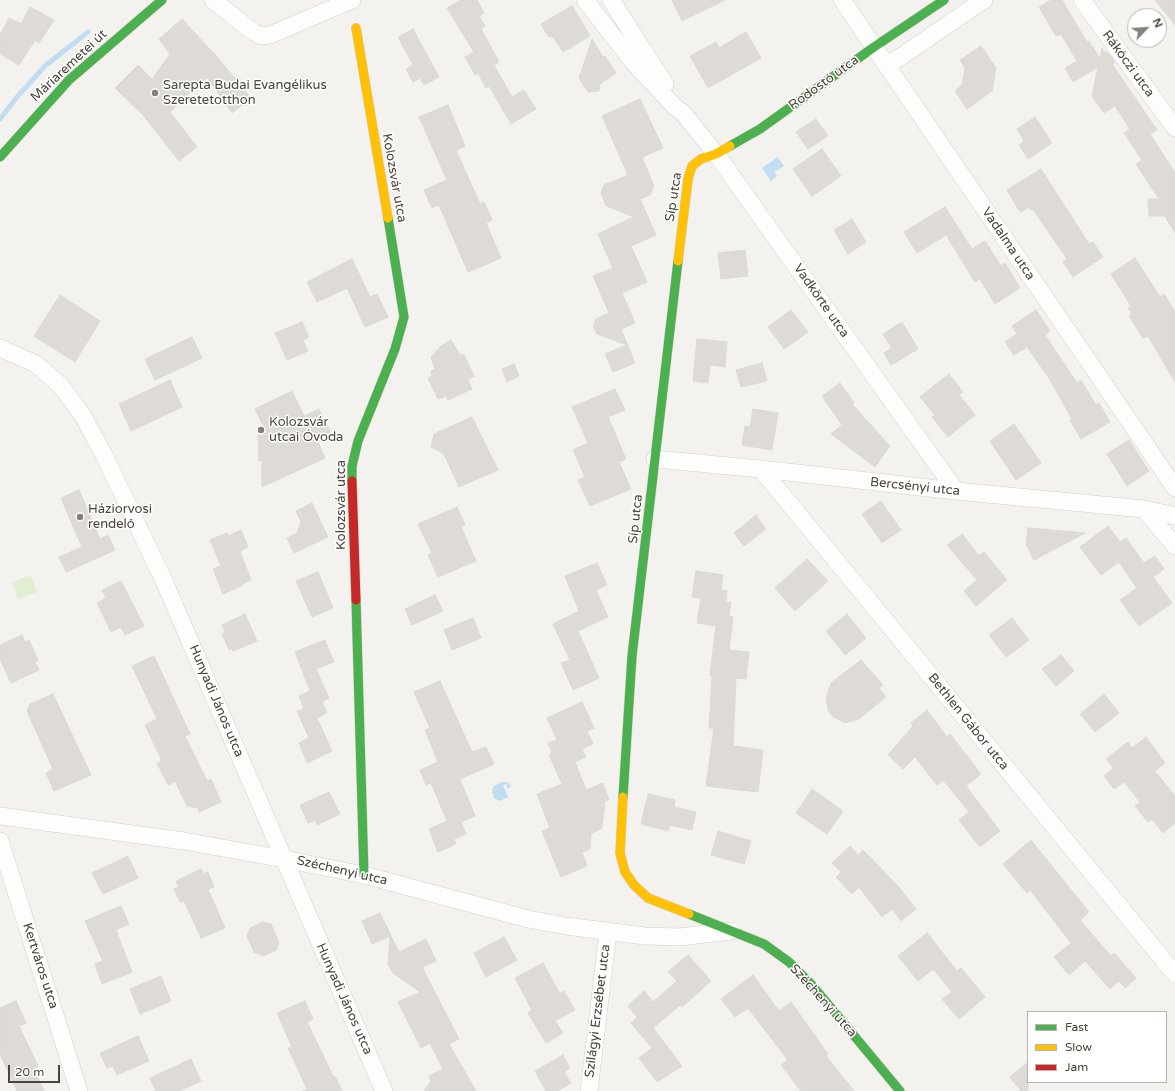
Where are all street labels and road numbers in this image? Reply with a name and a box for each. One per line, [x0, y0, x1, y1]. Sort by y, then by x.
street label: Máriaremetei út [28, 27, 110, 105]
street label: Rákóczi utca [1099, 28, 1157, 100]
street label: Rodostó utca [786, 52, 862, 114]
street label: Kolozsvár utca [379, 132, 409, 224]
street label: Síp utca [662, 171, 686, 223]
street label: Vadalma utca [978, 205, 1038, 283]
street label: Vadkörte utca [790, 261, 852, 341]
street label: Kolozsvár utca [334, 460, 350, 550]
street label: Bercsényi utca [869, 475, 961, 499]
street label: Síp utca [626, 493, 646, 545]
street label: Hunyadi János utca [185, 643, 247, 759]
street label: Bethlen Gábor utca [924, 671, 1012, 773]
street label: Széchenyi utca [295, 853, 389, 889]
street label: Kertváros utca [19, 921, 61, 1011]
street label: Hunyadi János utca [312, 941, 376, 1057]
street label: Szilágyi Erzsébet utca [582, 943, 614, 1079]
street label: Széchenyi utca [786, 961, 860, 1041]

